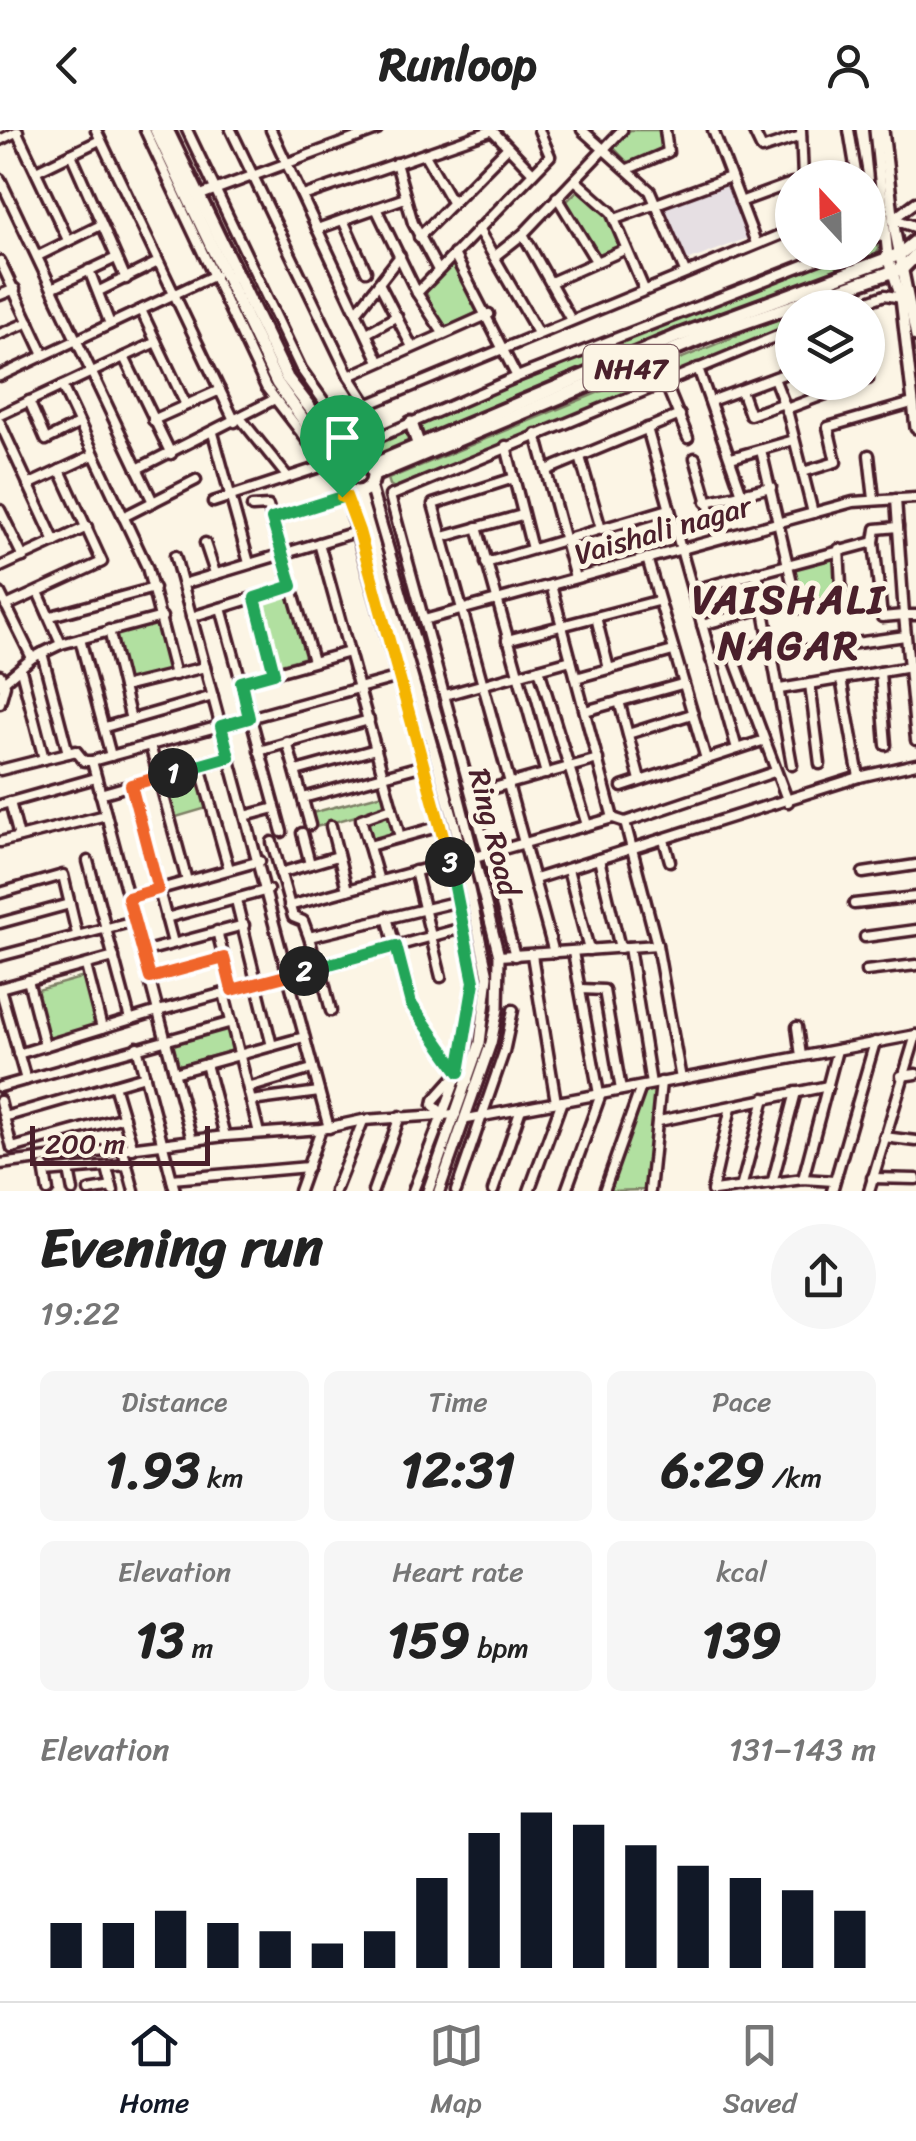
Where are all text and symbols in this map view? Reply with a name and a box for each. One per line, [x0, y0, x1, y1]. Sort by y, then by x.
text: Runloop [379, 25, 537, 105]
icon: back [40, 38, 95, 93]
icon: person [821, 38, 876, 93]
north arrow [775, 160, 885, 270]
map controls [775, 160, 885, 400]
button: layers [775, 290, 885, 400]
road number: NH47 [584, 345, 678, 391]
pin [300, 395, 385, 498]
icon: arrive [315, 410, 370, 465]
street label: Vaishali nagar [568, 478, 760, 581]
district label: VAISHALI NAGAR [692, 564, 887, 681]
pin: 1 [148, 748, 198, 798]
text: 1 [167, 748, 179, 797]
street label: Ring Road [452, 762, 536, 904]
pin: 3 [425, 837, 475, 887]
text: 3 [442, 837, 458, 886]
pin: 2 [279, 946, 329, 996]
text: 2 [296, 946, 312, 995]
text: 200 m [45, 1119, 125, 1168]
scale bar [30, 1121, 210, 1166]
text: Evening run [40, 1199, 323, 1296]
button: share [771, 1224, 876, 1329]
text: 19:22 [40, 1285, 120, 1342]
text: Distance [121, 1377, 227, 1426]
text: Time [428, 1377, 488, 1426]
text: Pace [712, 1377, 771, 1426]
text: 1.93 [105, 1426, 200, 1515]
text: 12:31 [401, 1426, 515, 1515]
text: 6:29 [661, 1426, 764, 1515]
text: km [200, 1453, 244, 1502]
text: /km [764, 1453, 822, 1502]
text: Elevation [118, 1547, 231, 1596]
text: Heart rate [392, 1547, 524, 1596]
text: kcal [716, 1547, 767, 1596]
text: 13 [135, 1596, 184, 1685]
text: 159 [387, 1596, 470, 1685]
text: 139 [702, 1596, 781, 1685]
text: m [184, 1623, 213, 1672]
text: bpm [470, 1623, 529, 1672]
text: Elevation [40, 1721, 170, 1778]
text: 131–143 m [729, 1721, 876, 1778]
tab: Home [120, 2018, 189, 2127]
tab: Map [429, 2018, 484, 2127]
tab: Saved [723, 2018, 796, 2127]

